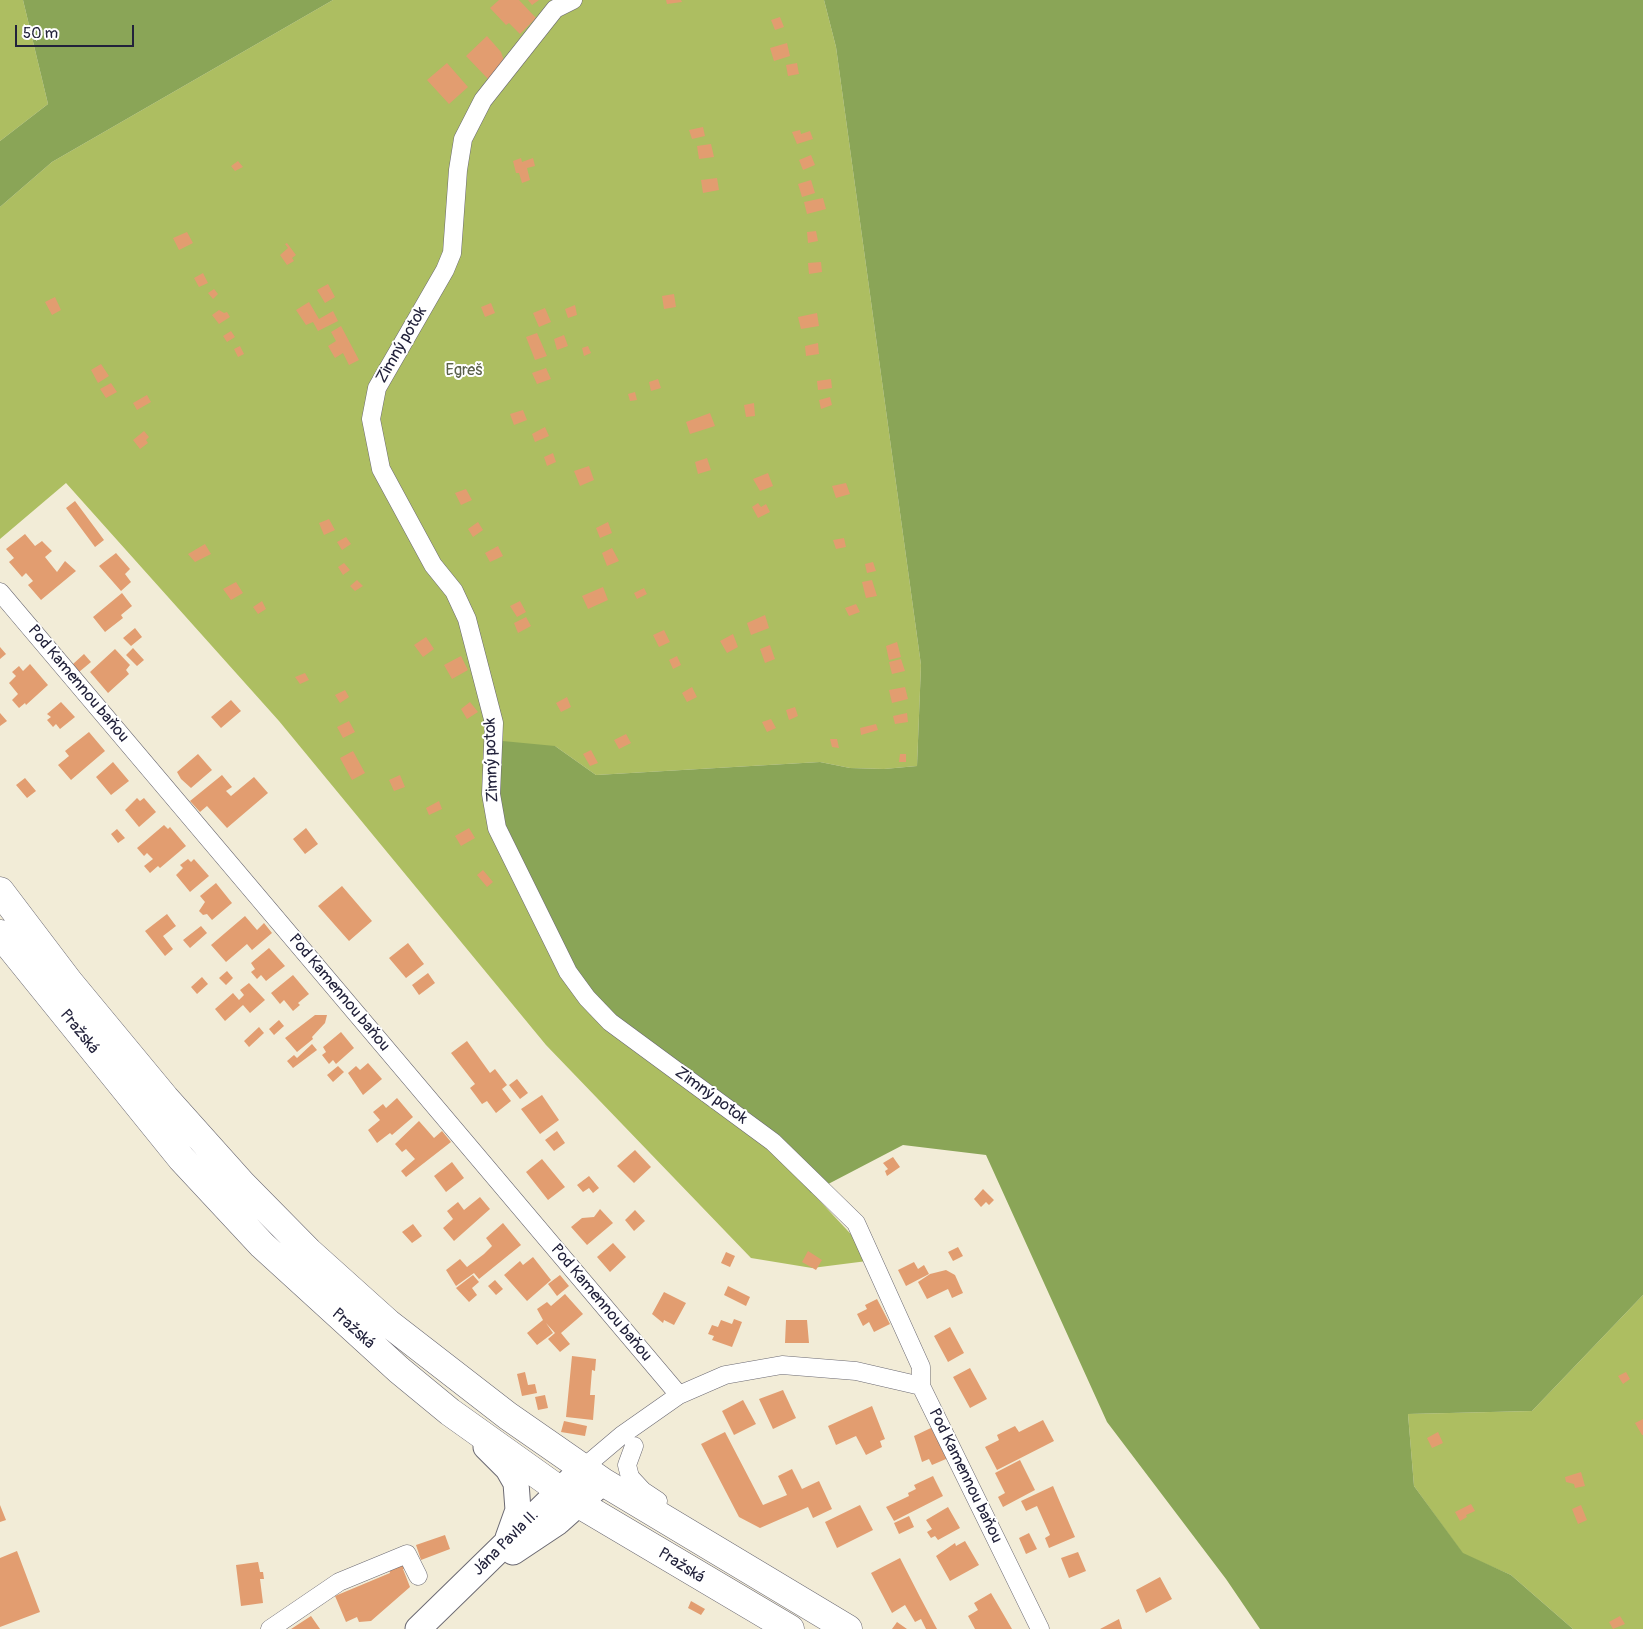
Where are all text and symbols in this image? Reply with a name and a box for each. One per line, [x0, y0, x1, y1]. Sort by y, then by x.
scale bar [18, 15, 136, 47]
text: 50 m [23, 24, 58, 43]
street label: Zimný potok [372, 303, 432, 387]
park label: Egreš [446, 361, 482, 381]
street label: Pod Kamennou baňou [23, 621, 133, 747]
street label: Zimný potok [481, 717, 503, 803]
street label: Pod Kamennou baňou [284, 930, 394, 1056]
street label: Pražská [55, 1006, 103, 1058]
street label: Zimný potok [671, 1063, 751, 1129]
street label: Pod Kamennou baňou [546, 1240, 656, 1366]
street label: Pražská [328, 1305, 378, 1353]
street label: Pod Kamennou baňou [924, 1406, 1006, 1546]
street label: Jána Pavla II. [469, 1506, 543, 1580]
street label: Pražská [654, 1544, 708, 1588]

